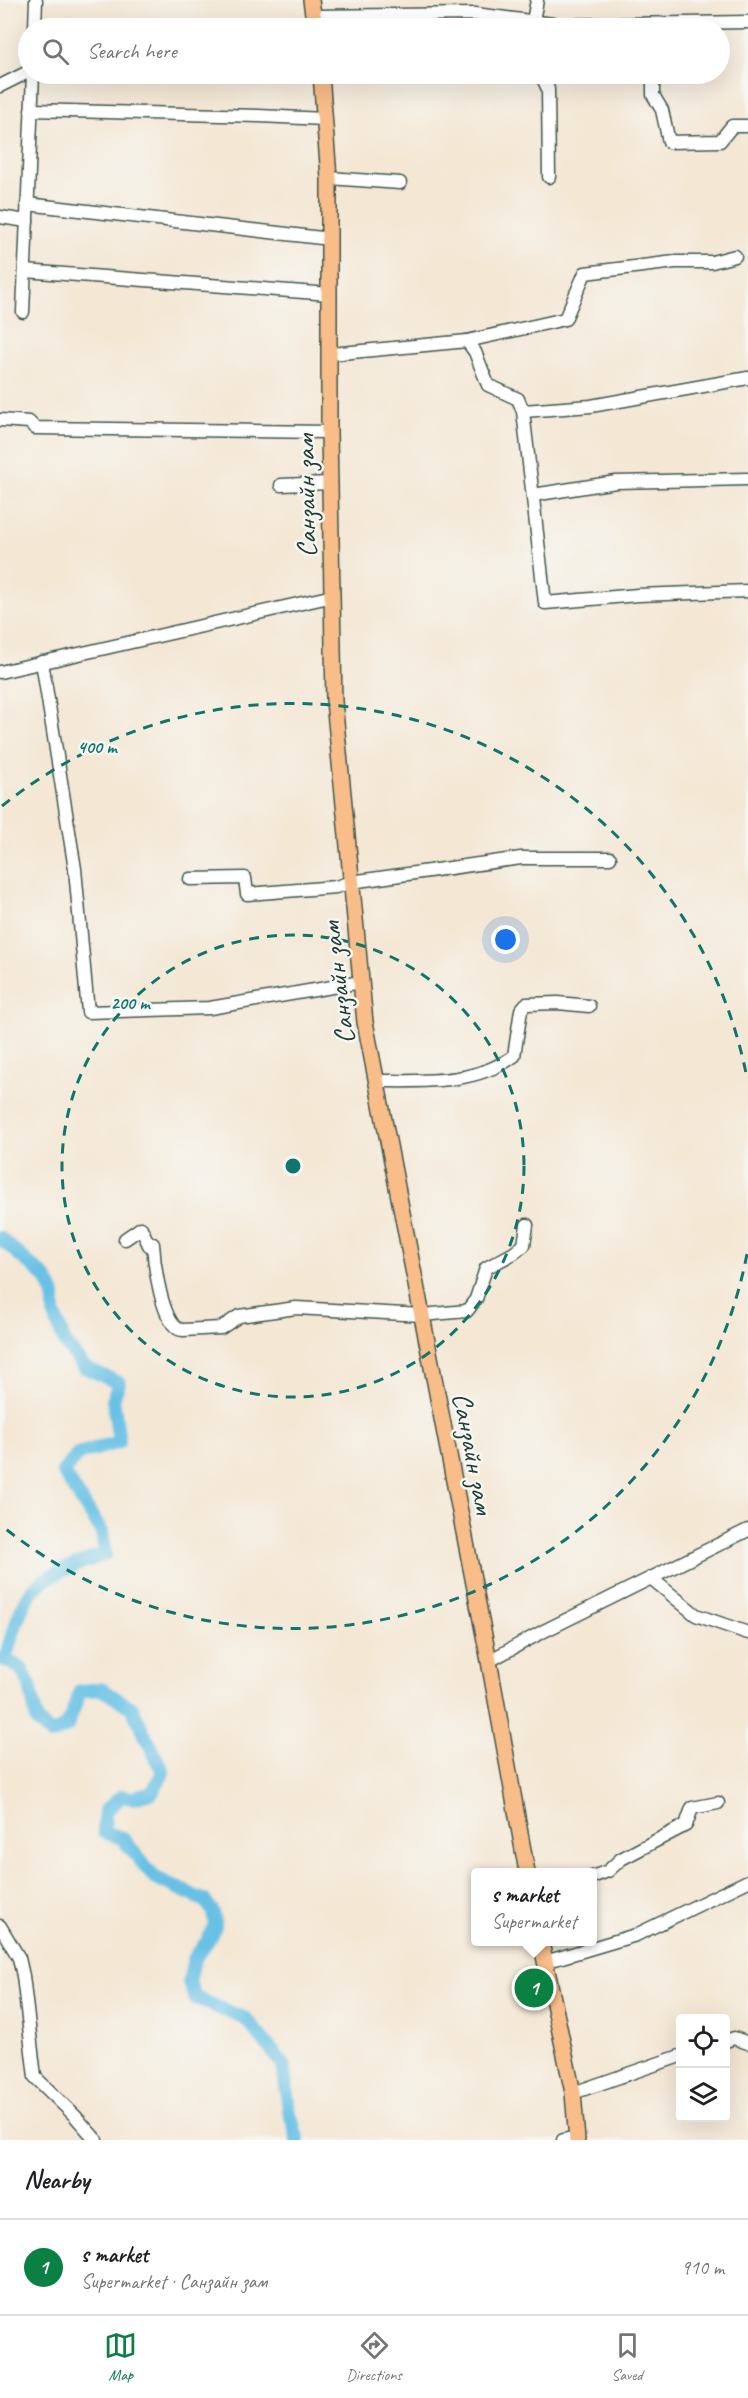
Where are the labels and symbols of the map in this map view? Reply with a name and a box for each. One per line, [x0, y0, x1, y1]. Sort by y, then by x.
street label: Санзайн зам [287, 432, 324, 558]
text: 400 m [78, 736, 118, 758]
street label: Санзайн зам [312, 918, 362, 1046]
your location [491, 925, 520, 954]
text: 200 m [111, 992, 151, 1014]
centre of rings [283, 1156, 303, 1176]
street label: Санзайн зам [445, 1390, 503, 1519]
pin: 1 [514, 1966, 554, 2010]

